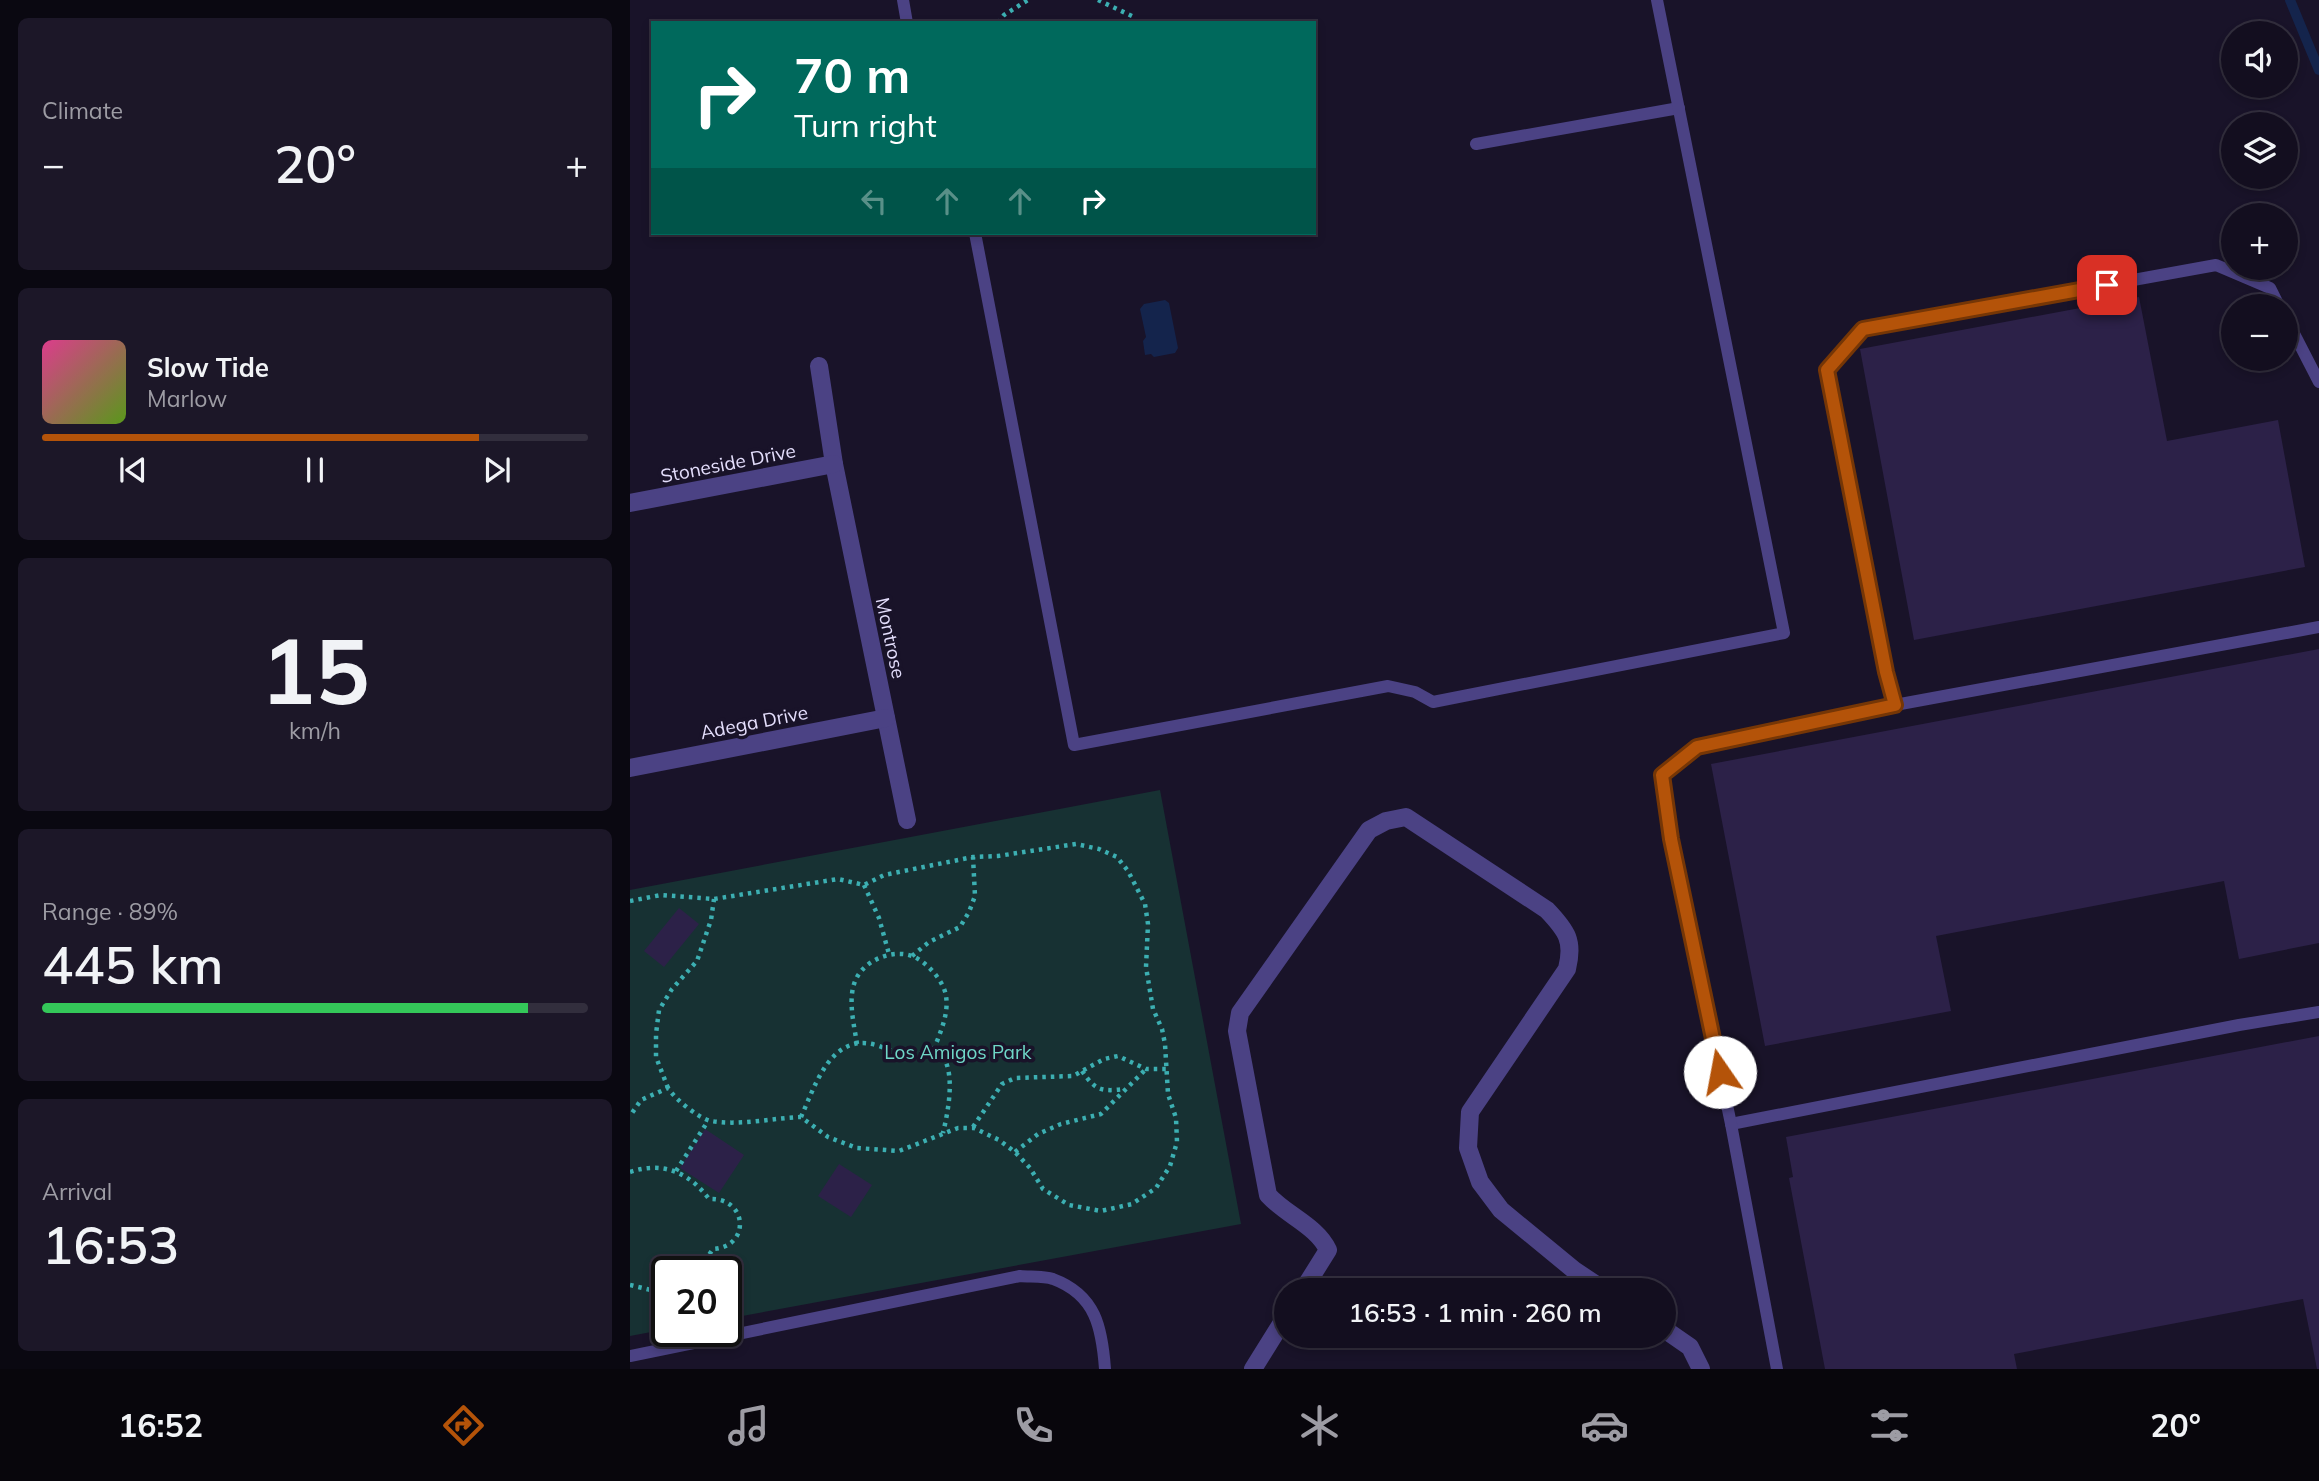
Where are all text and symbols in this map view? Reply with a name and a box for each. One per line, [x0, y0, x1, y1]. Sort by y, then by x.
map controls [2221, 21, 2298, 371]
button: sound [2221, 21, 2298, 98]
text: 70 m [794, 44, 910, 105]
icon: right [679, 49, 770, 140]
text: Climate [42, 96, 123, 125]
text: Turn right [794, 105, 937, 145]
button: layers [2221, 112, 2298, 189]
text: 20° [274, 131, 356, 196]
text: − [42, 140, 65, 188]
text: + [565, 140, 588, 188]
icon: left [855, 182, 893, 220]
icon: ahead [928, 182, 966, 220]
icon: ahead [1001, 182, 1039, 220]
icon: right [1074, 182, 1112, 220]
button: + [2221, 203, 2298, 280]
pin [2077, 255, 2137, 315]
icon: arrive [2088, 266, 2126, 304]
button: − [2221, 294, 2298, 371]
text: Slow Tide [147, 351, 269, 384]
text: Marlow [147, 384, 227, 413]
street label: Stoneside Drive [658, 438, 798, 488]
icon: previous [114, 451, 152, 489]
icon: pause [296, 451, 334, 489]
icon: next [478, 451, 516, 489]
street label: Montrose [871, 595, 911, 681]
text: 15 [260, 613, 370, 727]
street label: Adega Drive [698, 700, 810, 744]
text: km/h [289, 716, 341, 745]
text: Range · 89% [42, 897, 178, 926]
text: 445 km [42, 932, 223, 997]
position arrow [1683, 1035, 1757, 1109]
park label: Los Amigos Park [884, 1040, 1032, 1064]
text: Arrival [42, 1177, 112, 1206]
text: 16:53 [42, 1212, 179, 1277]
speed limit sign: 20 [651, 1256, 742, 1347]
text: 16:53 · 1 min · 260 m [1348, 1296, 1602, 1329]
icon: directions [439, 1401, 488, 1450]
icon: music [724, 1401, 773, 1450]
icon: phone [1009, 1401, 1058, 1450]
icon: climate [1295, 1401, 1344, 1450]
icon: car [1580, 1401, 1629, 1450]
icon: filters [1865, 1401, 1914, 1450]
text: 16:52 [118, 1405, 203, 1445]
text: 20° [2150, 1405, 2201, 1445]

